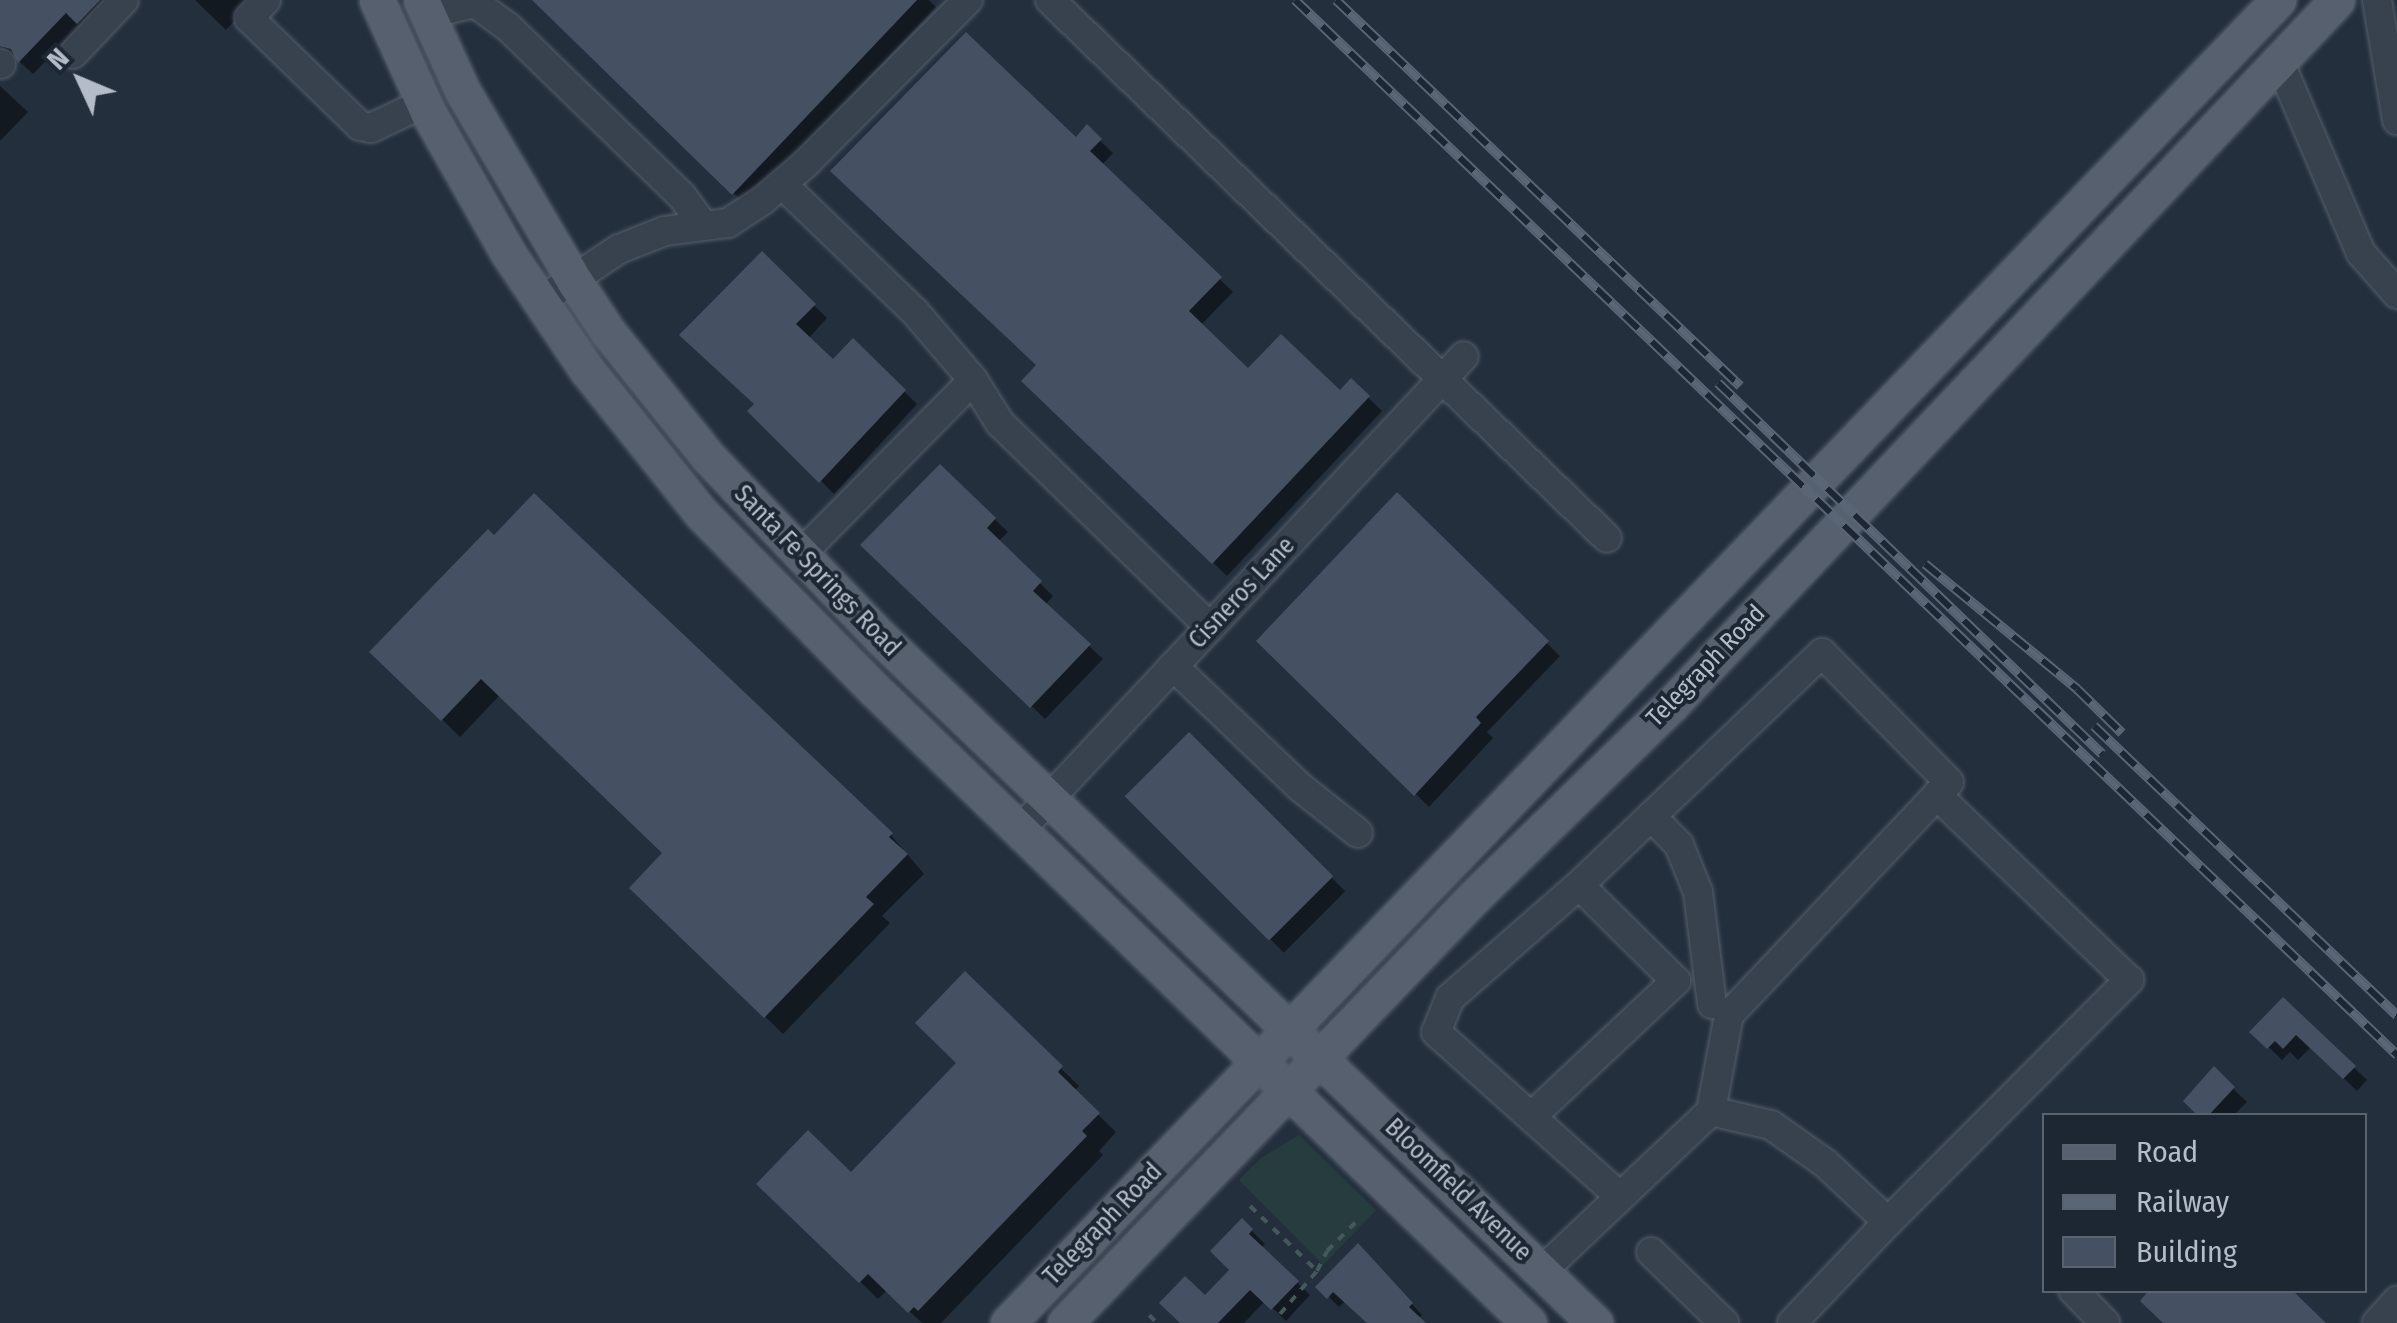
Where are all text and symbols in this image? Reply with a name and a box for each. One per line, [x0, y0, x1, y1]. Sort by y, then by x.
north arrow [30, 30, 130, 130]
text: N [40, 41, 76, 76]
street label: Santa Fe Springs Road [728, 479, 906, 663]
street label: Cisneros Lane [1183, 531, 1301, 655]
street label: Telegraph Road [1641, 599, 1771, 733]
street label: Bloomfield Avenue [1379, 1113, 1537, 1267]
legend [2042, 1113, 2367, 1293]
text: Road [2136, 1134, 2198, 1170]
street label: Telegraph Road [1038, 1157, 1168, 1291]
text: Railway [2136, 1184, 2229, 1220]
text: Building [2136, 1234, 2237, 1270]

